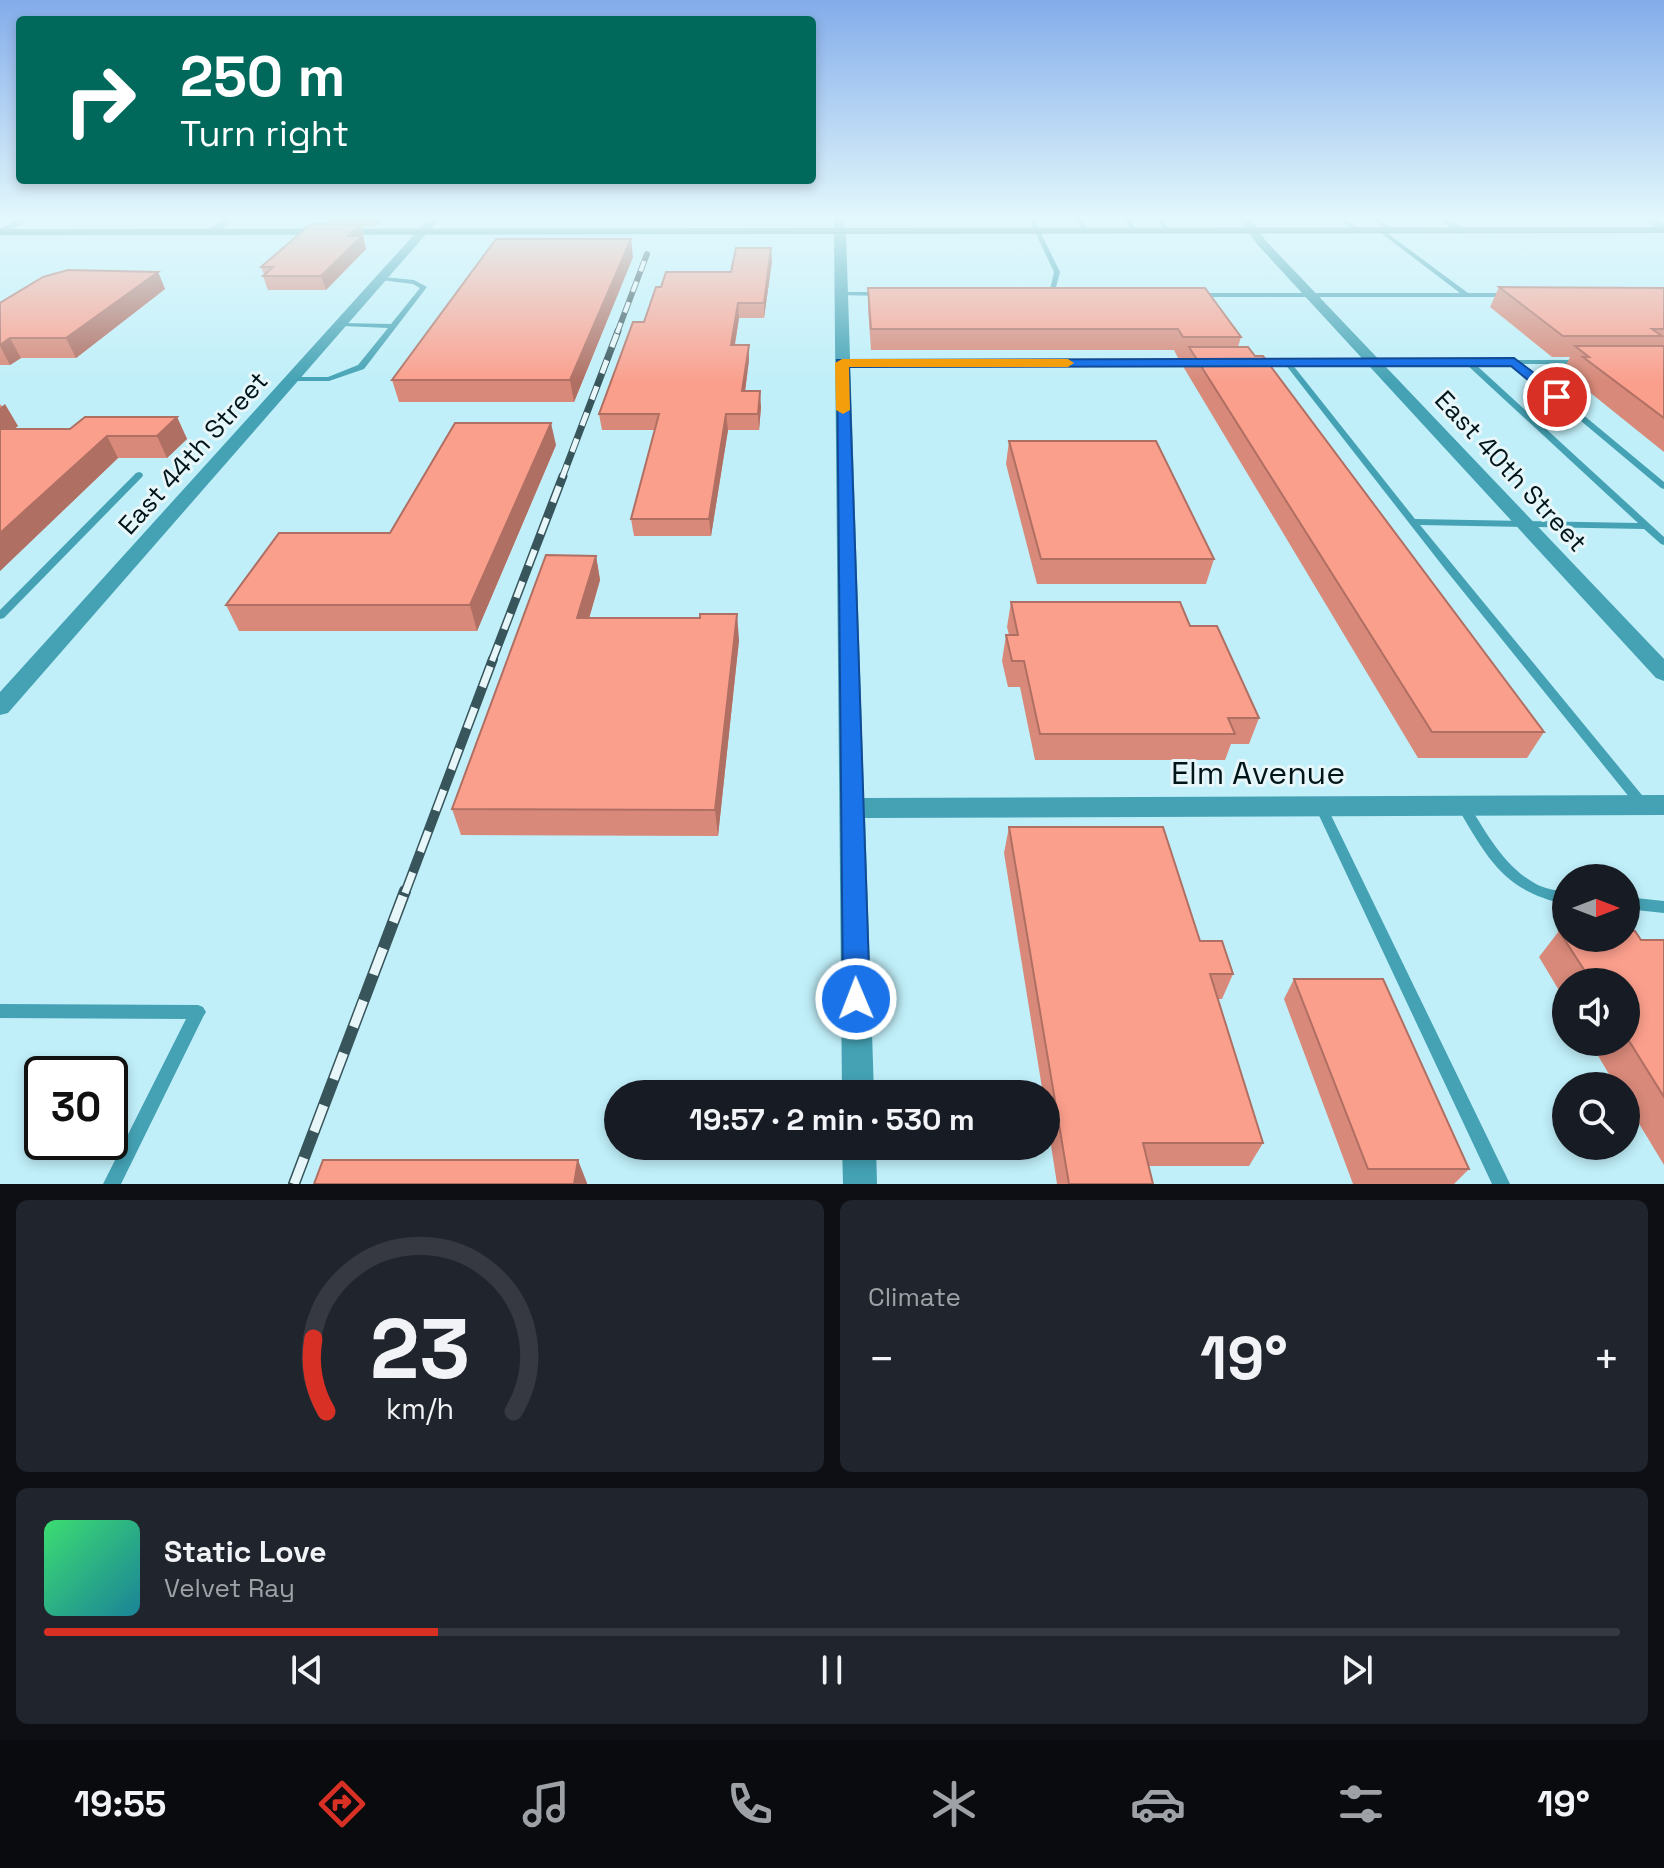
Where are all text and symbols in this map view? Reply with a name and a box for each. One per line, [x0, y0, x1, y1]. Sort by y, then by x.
text: 250 m [180, 41, 345, 112]
icon: right [48, 48, 152, 152]
text: Turn right [180, 111, 349, 157]
pin [1523, 363, 1591, 431]
street label: East 44th Street [111, 364, 275, 542]
icon: arrive [1535, 375, 1579, 419]
street label: East 40th Street [1427, 383, 1595, 559]
street label: Elm Avenue [1171, 753, 1345, 793]
north arrow [1552, 864, 1640, 952]
map controls [1552, 864, 1640, 1160]
position arrow [814, 957, 898, 1041]
button: sound [1552, 968, 1640, 1056]
speed limit sign: 30 [24, 1056, 128, 1160]
button: search [1552, 1072, 1640, 1160]
text: 19:57 · 2 min · 530 m [689, 1100, 975, 1139]
text: Climate [868, 1280, 961, 1314]
text: 23 [370, 1296, 470, 1402]
text: 19° [1200, 1320, 1288, 1397]
text: − [868, 1331, 895, 1387]
text: + [1593, 1331, 1620, 1387]
text: km/h [386, 1391, 454, 1427]
text: Static Love [164, 1532, 327, 1571]
text: Velvet Ray [164, 1571, 295, 1605]
icon: previous [285, 1648, 329, 1692]
icon: pause [810, 1648, 854, 1692]
icon: next [1335, 1648, 1379, 1692]
icon: directions [314, 1776, 370, 1832]
icon: music [518, 1776, 574, 1832]
icon: phone [722, 1776, 778, 1832]
icon: climate [926, 1776, 982, 1832]
icon: car [1130, 1776, 1186, 1832]
icon: filters [1333, 1776, 1389, 1832]
text: 19:55 [74, 1781, 166, 1827]
text: 19° [1537, 1781, 1590, 1827]

